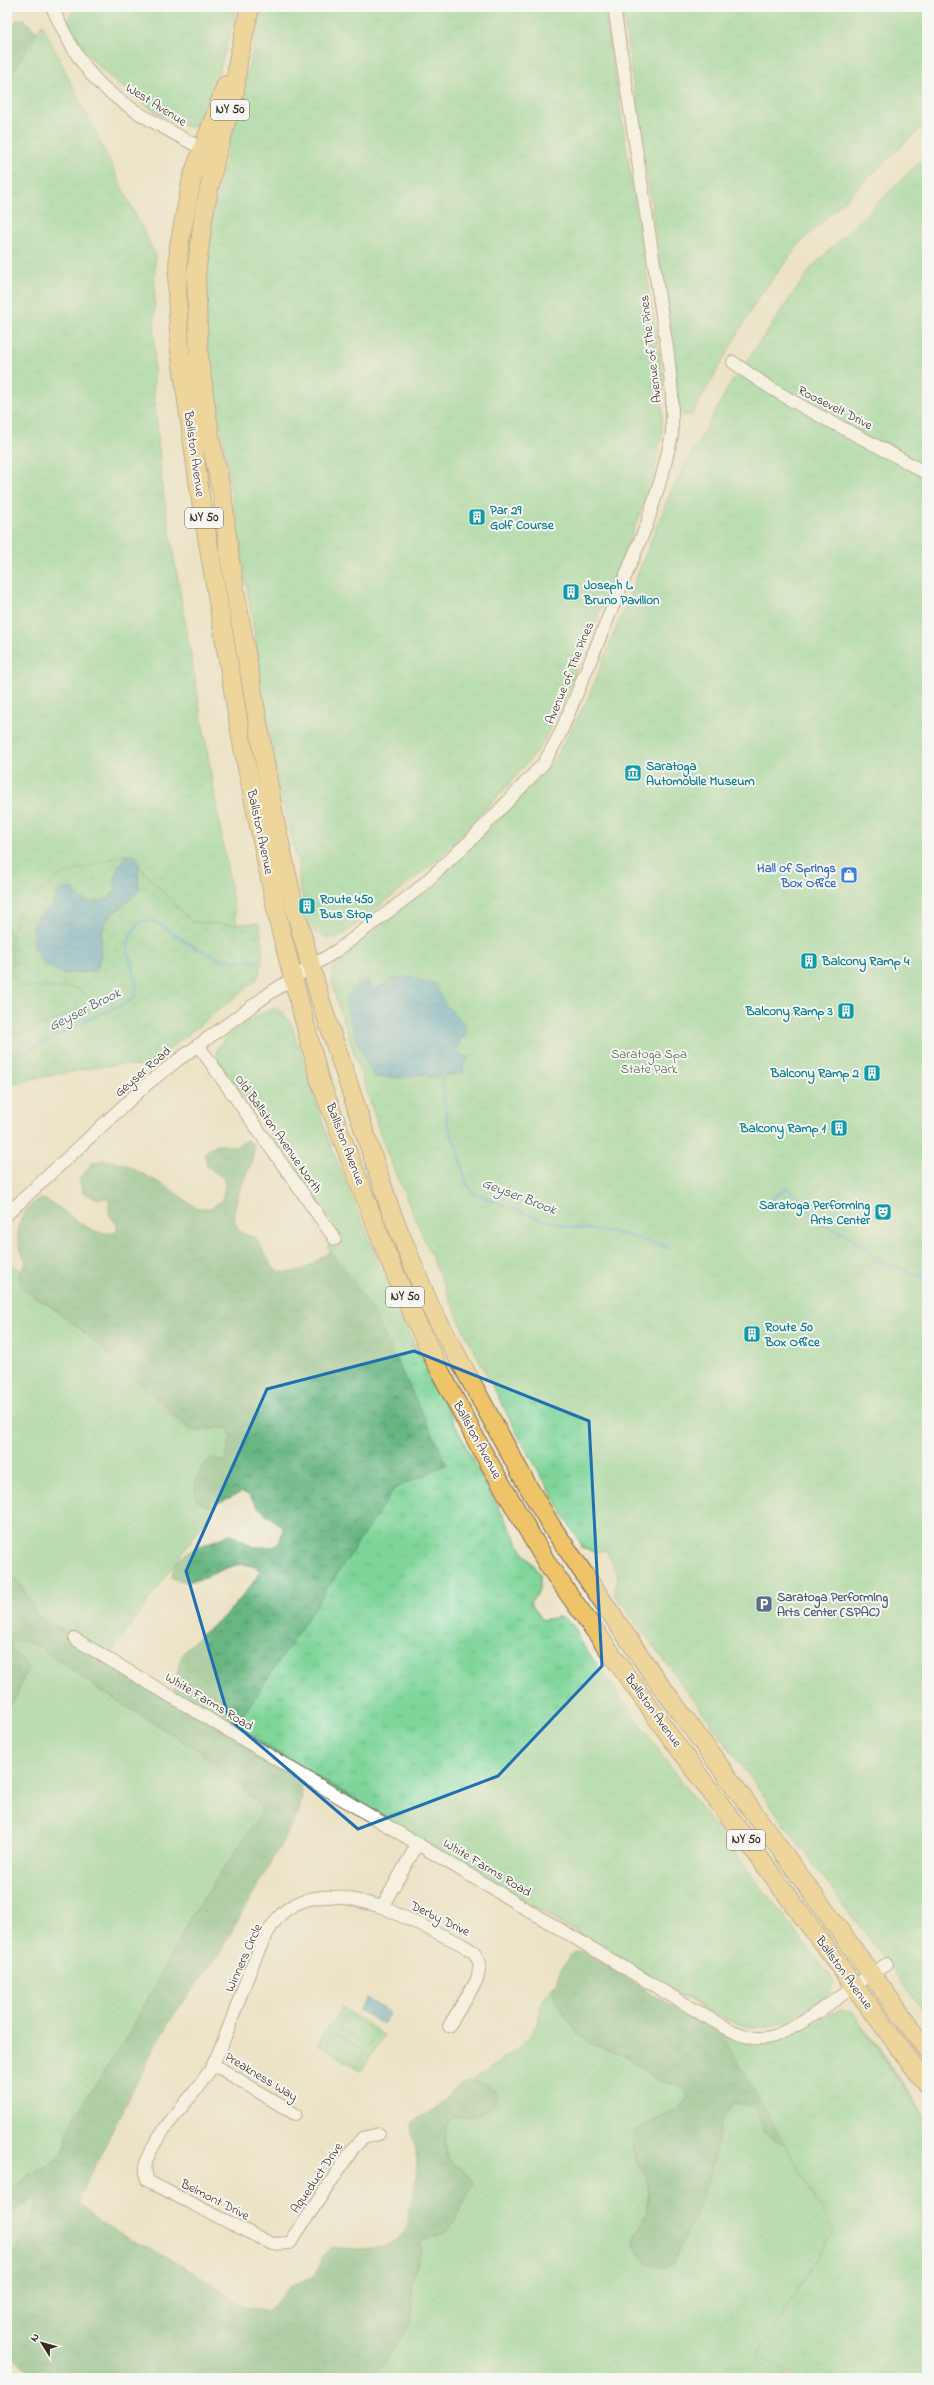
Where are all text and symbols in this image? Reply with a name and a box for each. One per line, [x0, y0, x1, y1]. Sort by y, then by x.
street label: West Avenue [122, 79, 190, 131]
road number: NY 50 [211, 100, 249, 120]
street label: Avenue of The Pines [635, 293, 667, 404]
street label: Roosevelt Drive [794, 381, 876, 435]
street label: Ballston Avenue [178, 409, 209, 498]
place label: Par 29 Golf Course [490, 501, 555, 535]
building icon: Par 29 Golf Course [467, 507, 487, 527]
road number: NY 50 [185, 508, 223, 528]
place label: Joseph L. Bruno Pavilion [583, 576, 660, 610]
building icon: Joseph L. Bruno Pavilion [561, 582, 581, 602]
street label: Avenue of The Pines [541, 619, 599, 727]
place label: Saratoga Automobile Museum [646, 757, 755, 791]
museum icon: Saratoga Automobile Museum [623, 763, 643, 783]
street label: Ballston Avenue [242, 787, 278, 876]
place label: Hall of Springs Box Office [757, 859, 837, 893]
shop icon: Hall of Springs Box Office [839, 865, 859, 885]
place label: Route 450 Bus Stop [319, 890, 374, 924]
building icon: Route 450 Bus Stop [297, 896, 317, 916]
building icon: Balcony Ramp 4 [799, 951, 819, 971]
place label: Balcony Ramp 4 [821, 952, 910, 973]
water label: Geyser Brook [45, 983, 125, 1037]
building icon: Balcony Ramp 3 [836, 1001, 856, 1021]
place label: Balcony Ramp 3 [745, 1002, 834, 1023]
street label: Geyser Road [111, 1042, 177, 1103]
park label: Saratoga Spa State Park [611, 1045, 687, 1079]
building icon: Balcony Ramp 2 [862, 1063, 882, 1083]
place label: Balcony Ramp 2 [770, 1064, 860, 1085]
street label: Old Ballston Avenue North [230, 1071, 326, 1197]
street label: Ballston Avenue [320, 1099, 369, 1188]
building icon: Balcony Ramp 1 [829, 1118, 849, 1138]
place label: Balcony Ramp 1 [739, 1119, 827, 1140]
water label: Geyser Brook [479, 1173, 560, 1221]
place label: Saratoga Performing Arts Center [759, 1196, 871, 1230]
theatre icon: Saratoga Performing Arts Center [873, 1202, 893, 1222]
road number: NY 50 [386, 1287, 424, 1307]
place label: Route 50 Box Office [764, 1318, 821, 1352]
building icon: Route 50 Box Office [742, 1324, 762, 1344]
street label: Ballston Avenue [447, 1397, 506, 1483]
place label: Saratoga Performing Arts Center (SPAC) [777, 1588, 888, 1622]
parking icon: Saratoga Performing Arts Center (SPAC) [754, 1594, 774, 1614]
street label: White Farms Road [161, 1668, 257, 1736]
street label: Ballston Avenue [619, 1670, 686, 1752]
road number: NY 50 [727, 1830, 765, 1850]
street label: White Farms Road [439, 1834, 535, 1902]
street label: Derby Drive [406, 1896, 473, 1943]
street label: Winners Circle [220, 1921, 268, 1995]
street label: Ballston Avenue [810, 1932, 877, 2014]
street label: Preakness Way [220, 2048, 301, 2107]
street label: Aqueduct Drive [286, 2139, 348, 2217]
street label: Belmont Drive [176, 2174, 253, 2226]
north arrow [22, 2323, 62, 2363]
text: N [26, 2330, 43, 2345]

